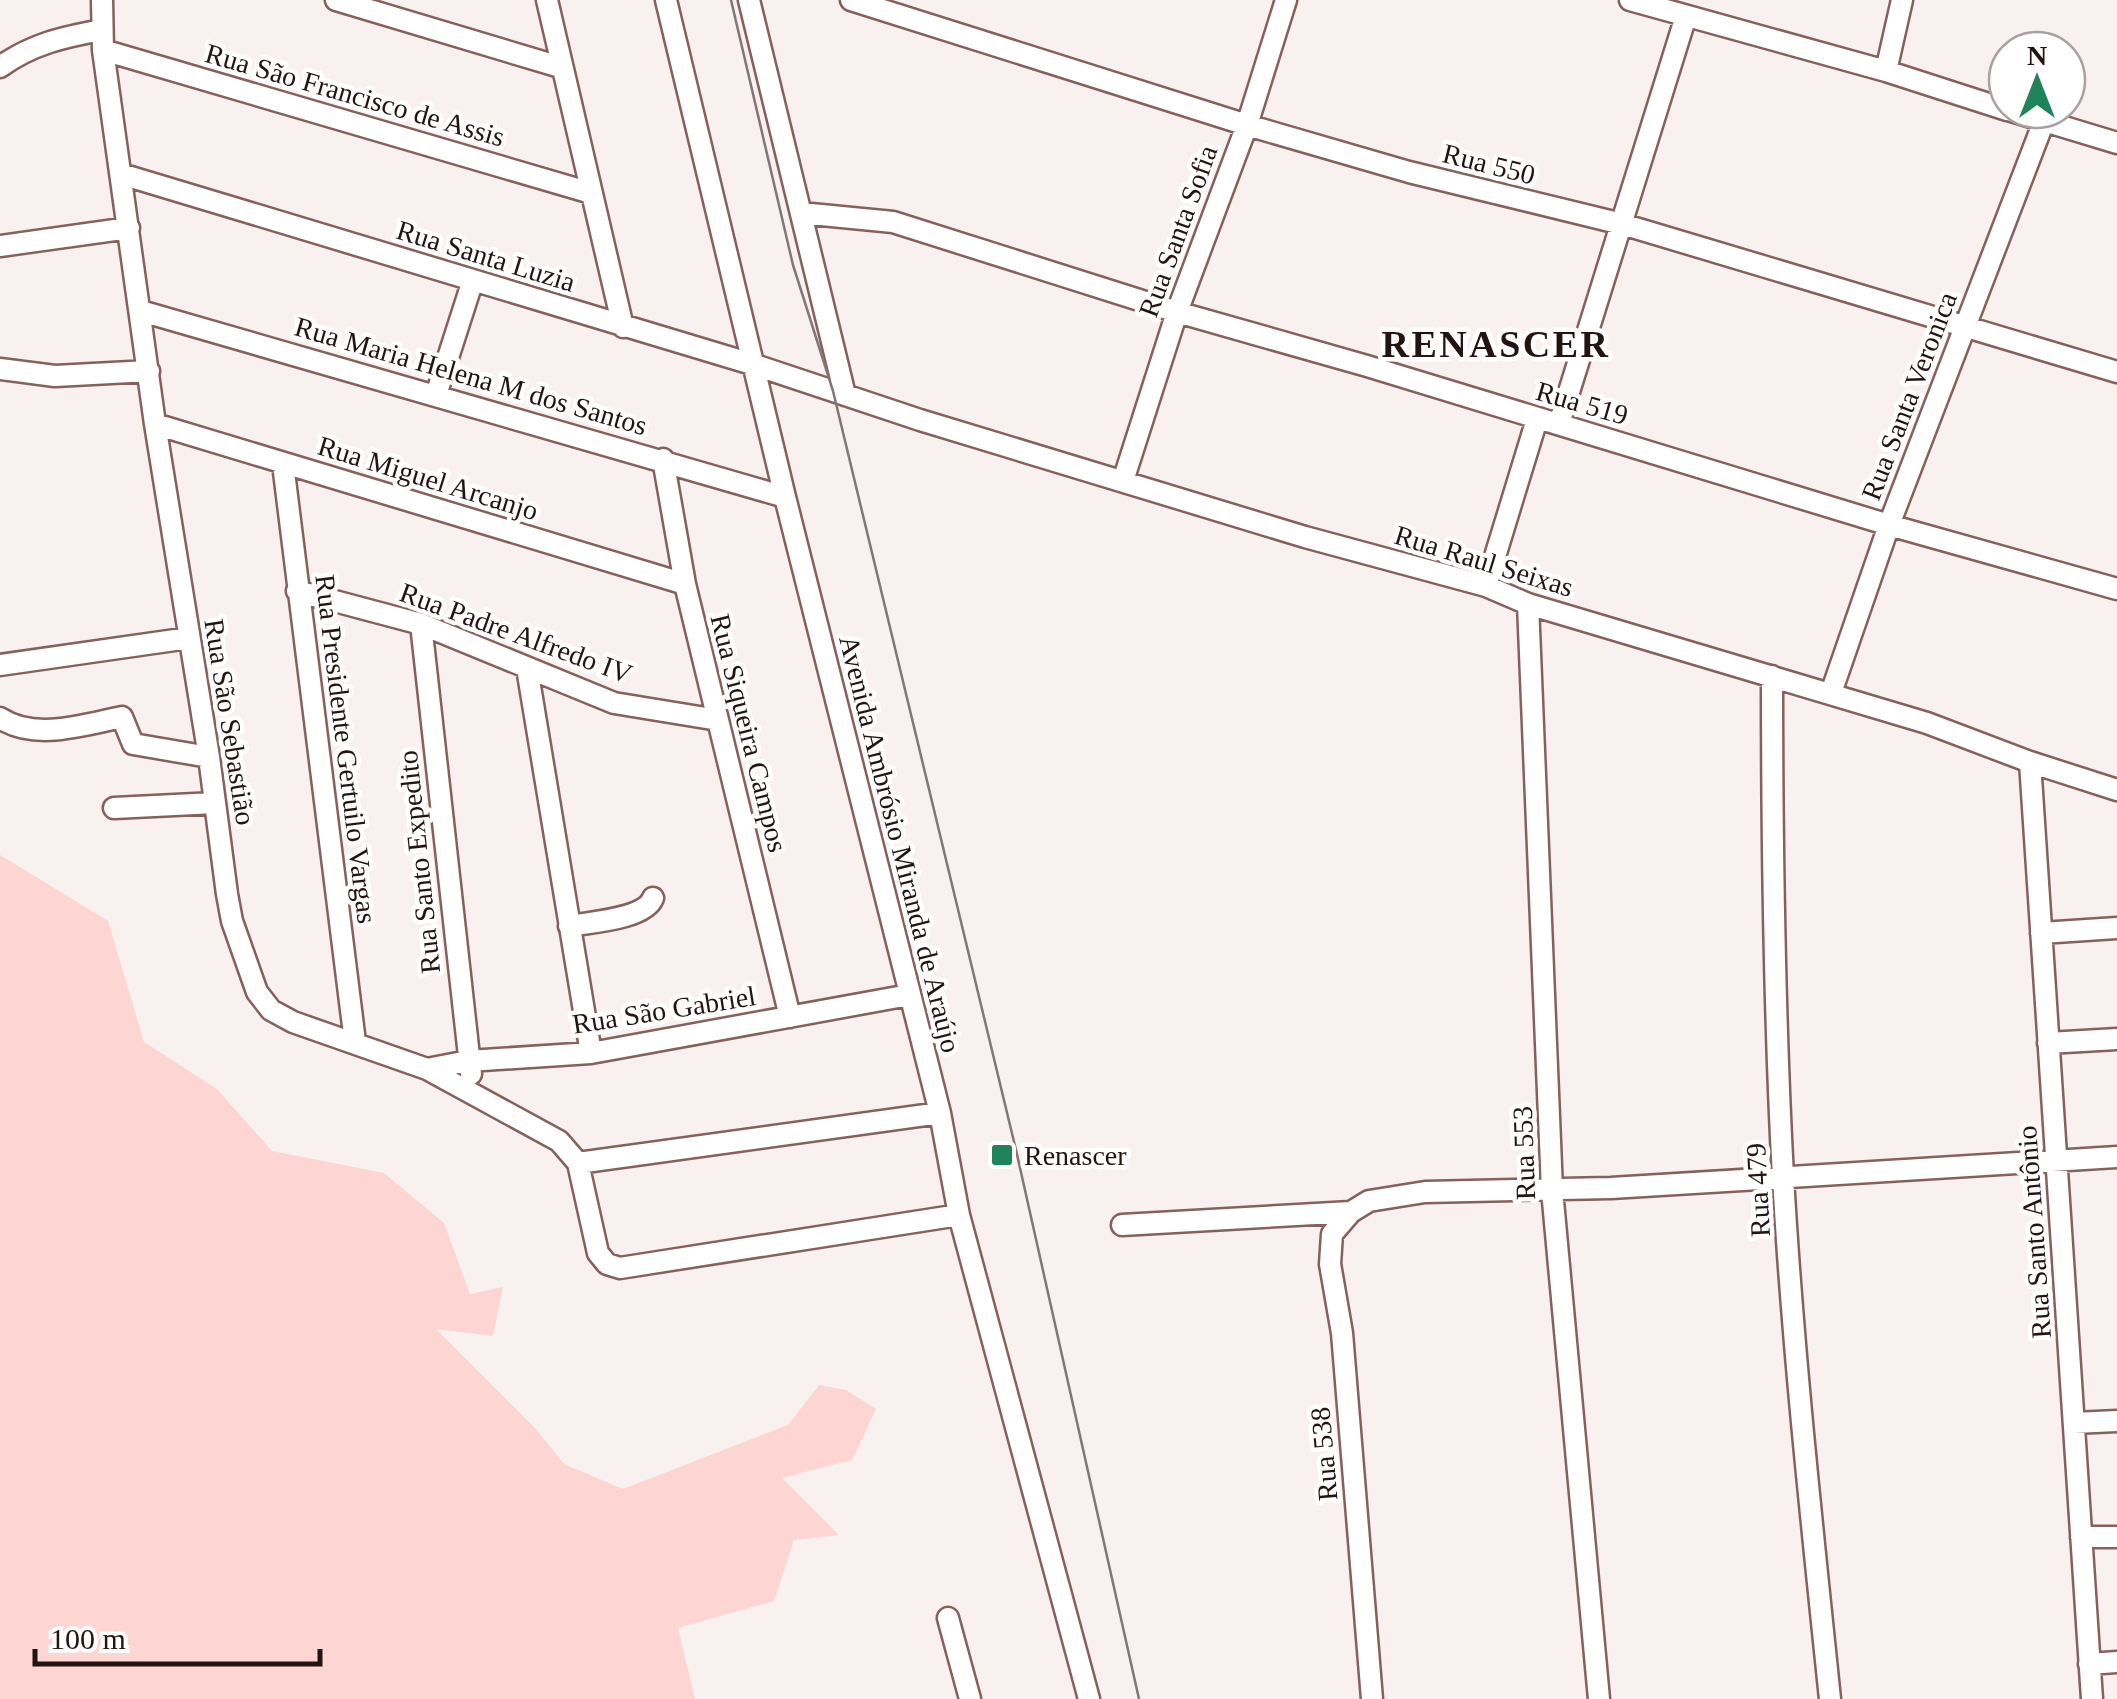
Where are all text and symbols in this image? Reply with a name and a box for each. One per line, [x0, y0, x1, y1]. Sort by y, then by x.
north arrow [1987, 30, 2087, 130]
street label: Rua São Francisco de Assis [202, 37, 508, 153]
text: N [2027, 40, 2047, 71]
street label: Rua 550 [1440, 138, 1538, 190]
street label: Rua Santa Sofia [1133, 140, 1224, 321]
street label: Rua Santa Luzia [393, 214, 580, 298]
street label: Rua Santa Veronica [1855, 287, 1963, 504]
street label: Rua Maria Helena M dos Santos [291, 311, 651, 441]
district label: RENASCER [1381, 323, 1611, 365]
street label: Rua 519 [1532, 375, 1632, 431]
street label: Rua Miguel Arcanjo [314, 430, 542, 526]
street label: Rua Raul Seixas [1391, 519, 1577, 603]
street label: Rua Presidente Gertuilo Vargas [309, 573, 383, 925]
street label: Rua Padre Alfredo IV [396, 577, 636, 689]
street label: Rua Siqueira Campos [704, 611, 794, 855]
street label: Rua São Sebastião [198, 617, 262, 827]
street label: Avenida Ambrósio Miranda de Araújo [833, 632, 967, 1056]
street label: Rua Santo Expedito [392, 749, 446, 975]
street label: Rua São Gabriel [570, 980, 758, 1040]
street label: Rua 553 [1507, 1105, 1541, 1201]
street label: Rua Santo Antônio [2011, 1125, 2057, 1339]
place label: Renascer [1024, 1140, 1127, 1171]
marker: Renascer [989, 1142, 1015, 1168]
street label: Rua 479 [1740, 1142, 1776, 1238]
street label: Rua 538 [1304, 1406, 1344, 1502]
scale bar [35, 1604, 320, 1666]
text: 100 m [50, 1622, 126, 1655]

